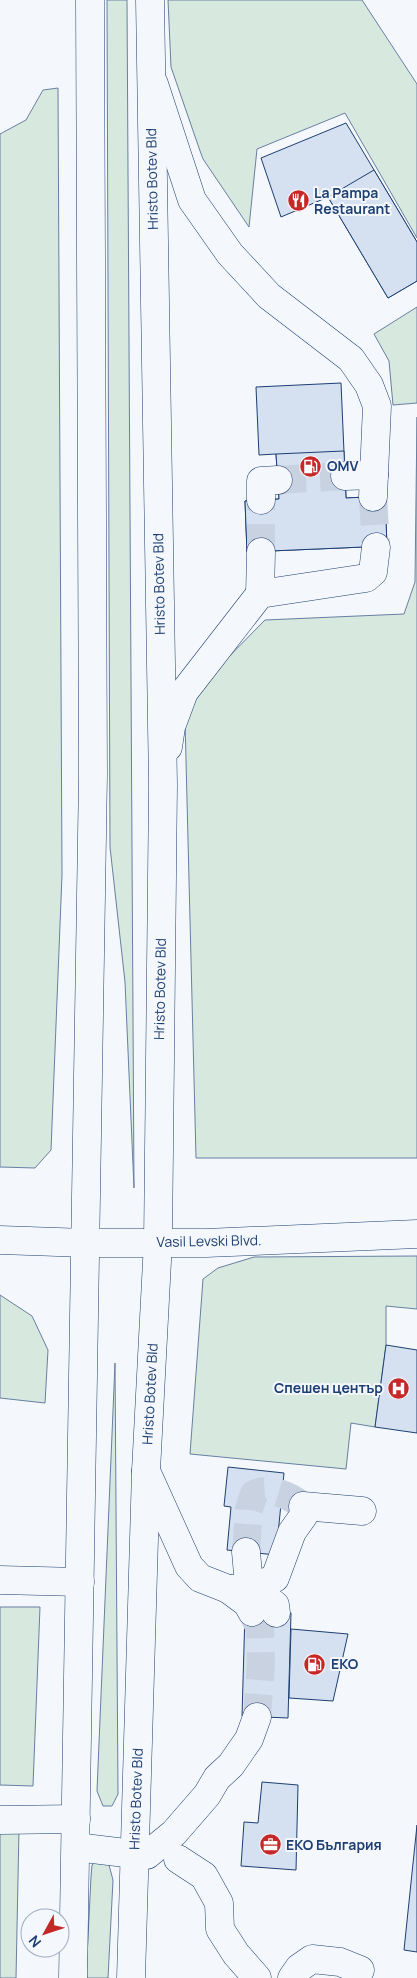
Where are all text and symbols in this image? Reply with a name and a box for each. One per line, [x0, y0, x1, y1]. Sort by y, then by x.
street label: Hristo Botev Bld [141, 128, 162, 230]
place label: La Pampa Restaurant [314, 183, 390, 218]
restaurant icon: La Pampa Restaurant [286, 189, 310, 213]
fuel station icon: OMV [299, 454, 323, 478]
place label: OMV [327, 456, 358, 475]
street label: Hristo Botev Bld [148, 533, 169, 635]
street label: Hristo Botev Bld [149, 938, 170, 1040]
street label: Vasil Levski Blvd. [156, 1230, 262, 1251]
street label: Hristo Botev Bld [137, 1343, 162, 1445]
hospital icon: Спешен център [387, 1376, 411, 1400]
place label: Спешен център [274, 1378, 383, 1397]
fuel station icon: EKO [303, 1652, 327, 1676]
place label: EKO [331, 1654, 359, 1673]
street label: Hristo Botev Bld [124, 1748, 147, 1850]
office icon: ЕКО България [258, 1833, 282, 1857]
place label: ЕКО България [286, 1835, 382, 1854]
north arrow [20, 1908, 70, 1958]
text: N [24, 1932, 45, 1952]

